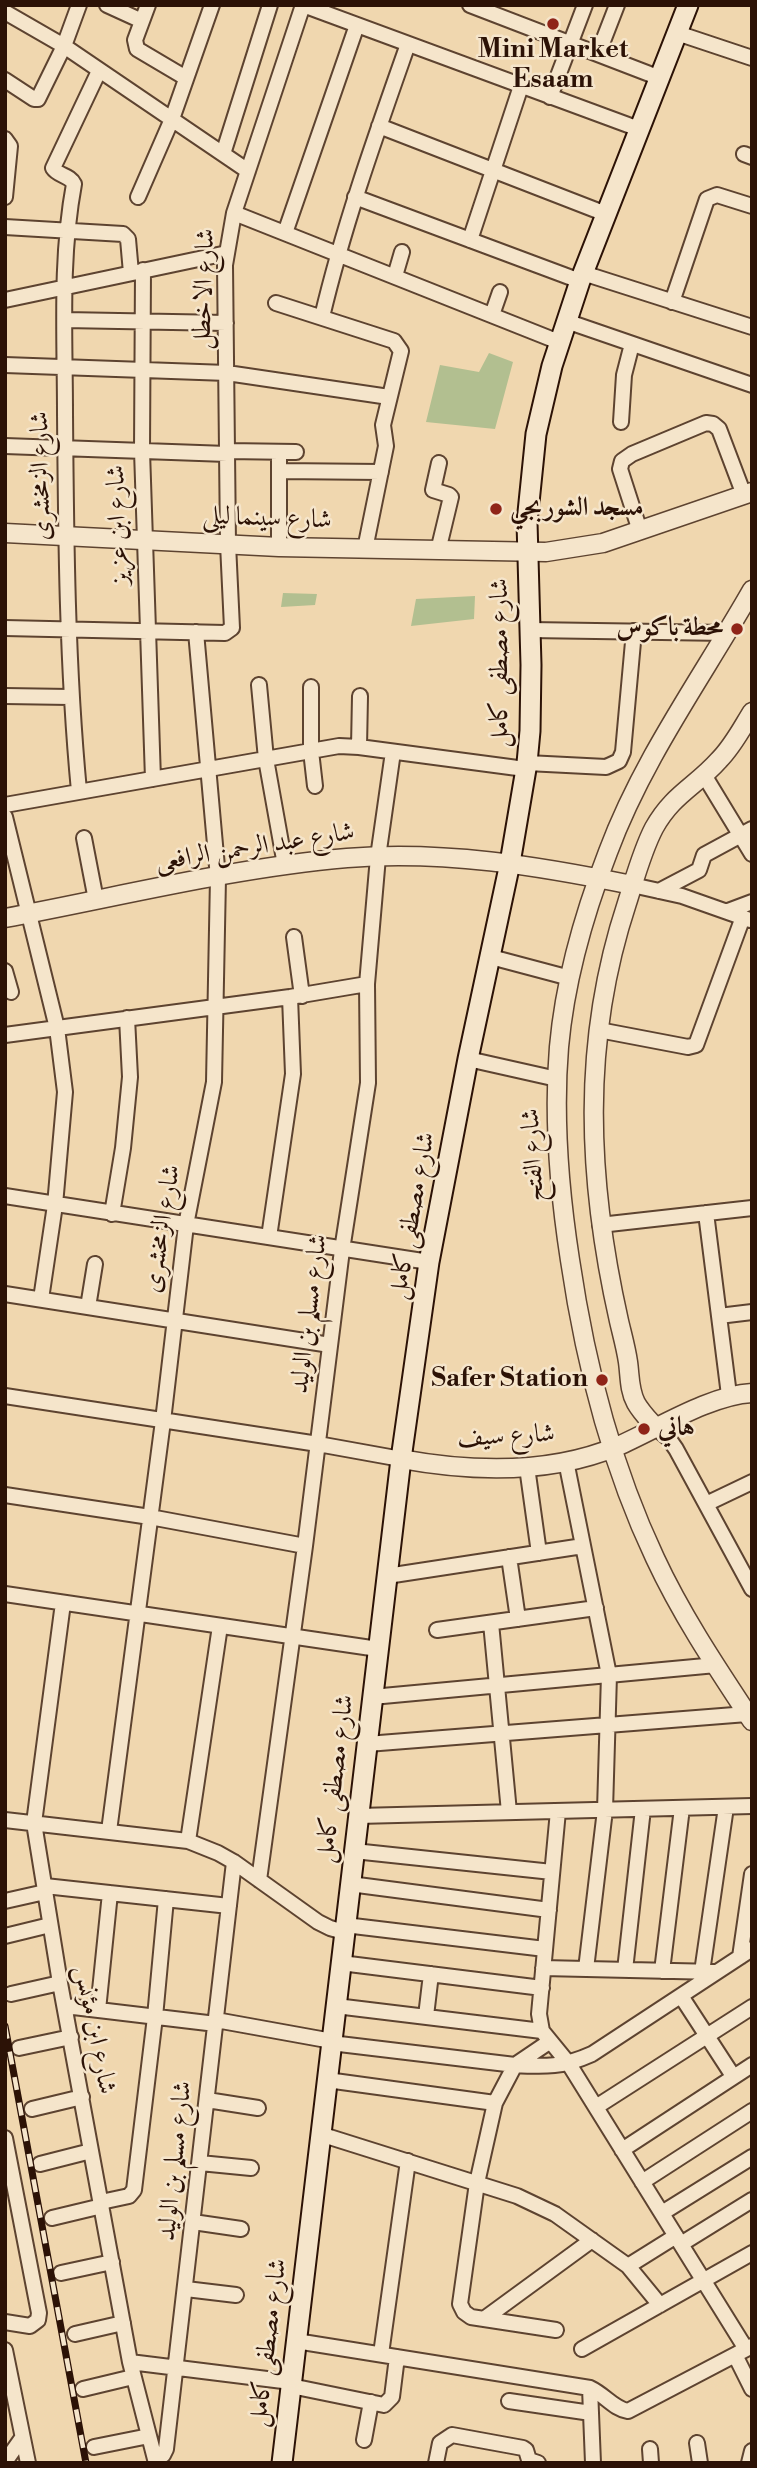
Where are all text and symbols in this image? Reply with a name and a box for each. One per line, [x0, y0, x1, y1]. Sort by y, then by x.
marker: Mini Market Esaam [545, 16, 561, 32]
place label: Mini Market Esaam [478, 35, 628, 96]
street label: شارع الاخطل [187, 228, 223, 350]
street label: شارع الزمخشرى [25, 411, 59, 541]
street label: شارع ابن عزيز [101, 464, 137, 586]
place label: مسجد الشوربجي [510, 493, 644, 525]
street label: شارع سينما ليلى [202, 501, 332, 537]
marker: مسجد الشوربجي [488, 501, 504, 517]
street label: شارع مصطفى كامل [485, 578, 517, 748]
place label: محطة باكوس [616, 613, 723, 645]
marker: محطة باكوس [729, 621, 745, 637]
street label: شارع عبد الرحمن الرافعى [153, 817, 357, 879]
street label: شارع الفتح [516, 1108, 552, 1202]
street label: شارع مصطفى كامل [383, 1130, 443, 1302]
street label: شارع الزمخشرى [137, 1163, 189, 1295]
street label: شارع مسلم بن الوليد [285, 1233, 335, 1395]
place label: Safer Station [431, 1364, 588, 1396]
marker: Safer Station [594, 1372, 610, 1388]
place label: هاني [658, 1413, 695, 1445]
street label: شارع سيف [456, 1419, 556, 1455]
marker: هاني [636, 1421, 652, 1437]
street label: شارع مصطفى كامل [310, 1693, 362, 1865]
street label: شارع ابن مؤنس [66, 1963, 122, 2097]
street label: شارع مسلم بن الوليد [152, 2080, 200, 2242]
street label: شارع مصطفى كامل [243, 2257, 295, 2429]

